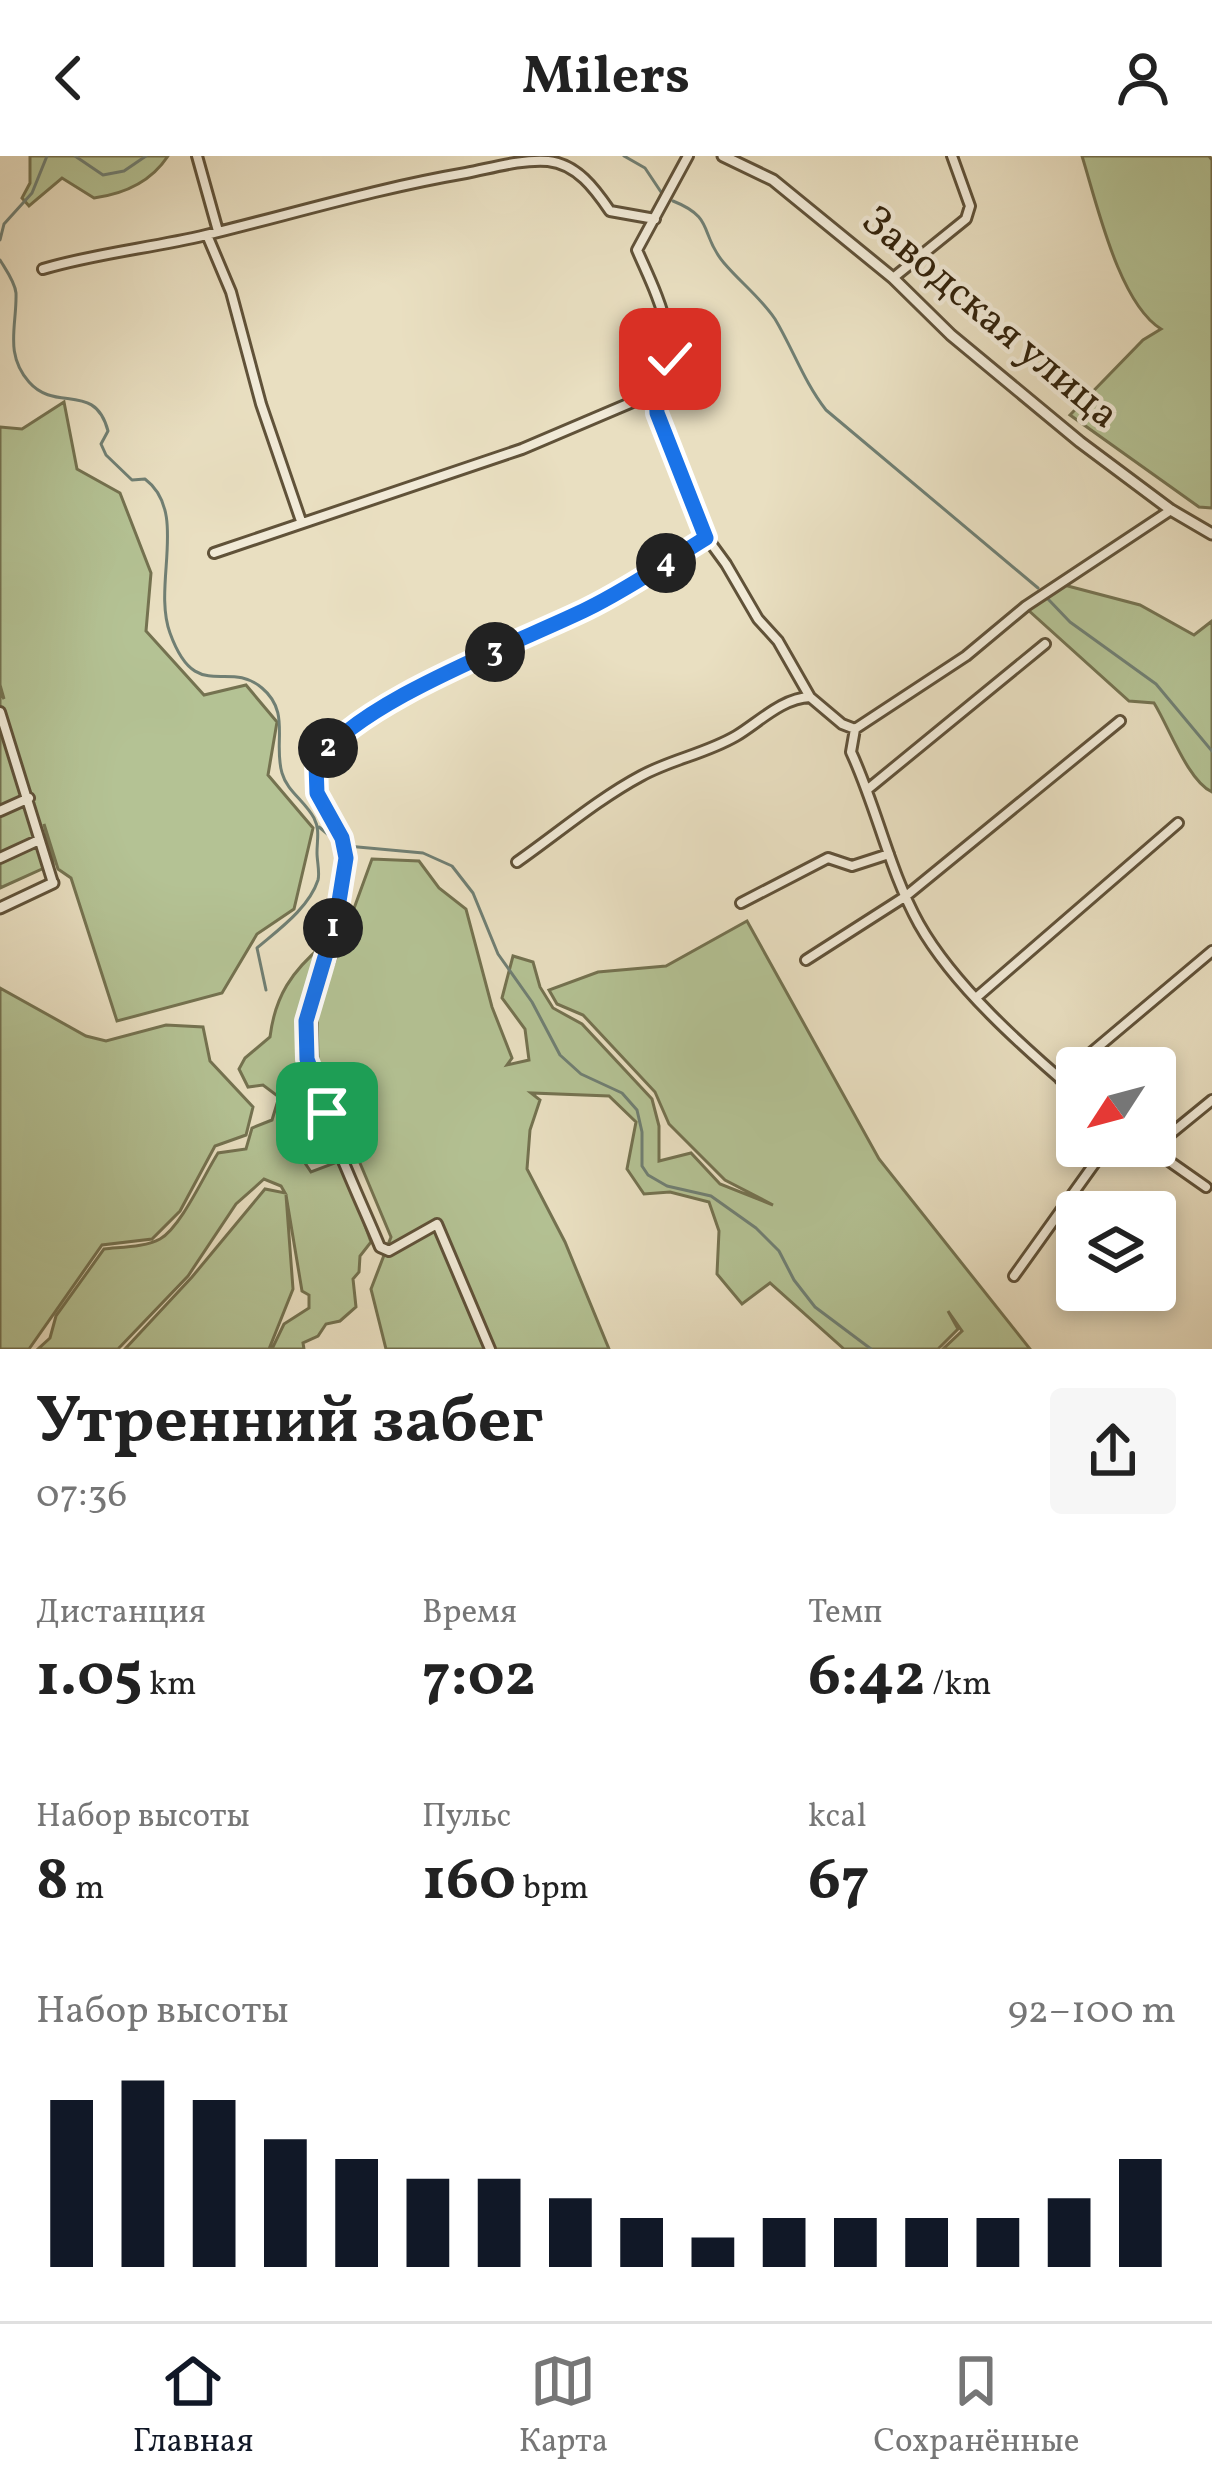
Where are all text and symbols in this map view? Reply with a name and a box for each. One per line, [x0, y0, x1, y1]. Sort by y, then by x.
text: Milers [522, 41, 690, 116]
icon: back [36, 45, 102, 111]
icon: person [1110, 45, 1176, 111]
street label: Заводская улица [847, 193, 1131, 445]
pin [619, 308, 721, 410]
icon: check [637, 326, 703, 392]
pin: 4 [636, 533, 696, 593]
text: 4 [656, 540, 676, 586]
pin: 3 [465, 622, 525, 682]
text: 3 [487, 629, 503, 675]
pin: 2 [298, 718, 358, 778]
text: 2 [319, 725, 337, 771]
pin: 1 [303, 898, 363, 958]
text: 1 [326, 905, 340, 951]
north arrow [1056, 1047, 1176, 1167]
map controls [1056, 1047, 1176, 1311]
pin [276, 1062, 378, 1164]
icon: arrive [294, 1080, 360, 1146]
button: layers [1056, 1191, 1176, 1311]
text: Утренний забег [36, 1378, 543, 1470]
button: share [1050, 1388, 1176, 1514]
text: 07:36 [36, 1469, 127, 1523]
text: Дистанция [36, 1591, 206, 1637]
text: Время [422, 1591, 517, 1637]
text: Темп [808, 1591, 882, 1637]
text: 1.05 [36, 1637, 143, 1720]
text: 7:02 [422, 1637, 536, 1720]
text: 6:42 [808, 1637, 926, 1720]
text: km [143, 1663, 197, 1709]
text: /km [926, 1663, 991, 1709]
text: Набор высоты [36, 1795, 250, 1841]
text: Пульс [422, 1795, 511, 1841]
text: kcal [808, 1795, 867, 1841]
text: 8 [36, 1841, 69, 1924]
text: 160 [422, 1841, 516, 1924]
text: 67 [808, 1841, 870, 1924]
text: m [69, 1867, 105, 1913]
text: bpm [516, 1867, 589, 1913]
text: Набор высоты [36, 1985, 289, 2039]
text: 92–100 m [1008, 1985, 1176, 2039]
tab: Главная [133, 2348, 253, 2466]
tab: Карта [519, 2348, 608, 2466]
tab: Сохранённые [873, 2348, 1079, 2466]

